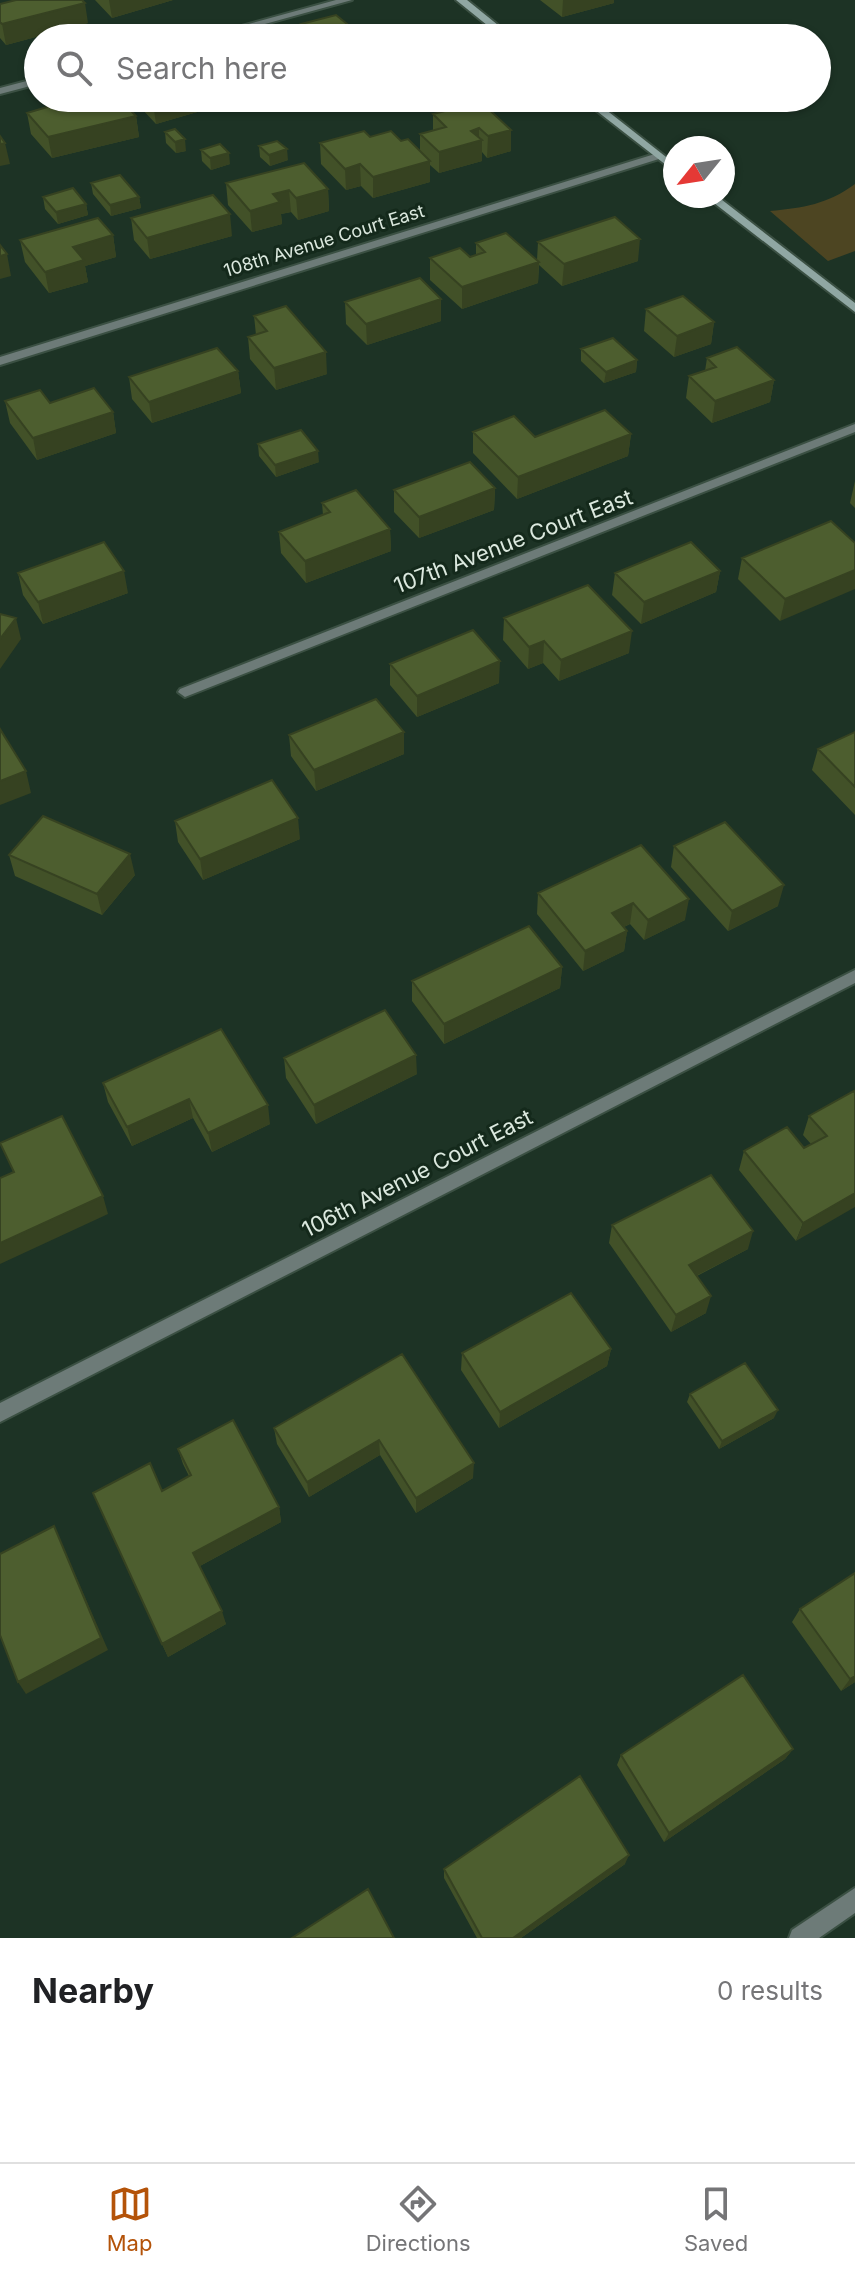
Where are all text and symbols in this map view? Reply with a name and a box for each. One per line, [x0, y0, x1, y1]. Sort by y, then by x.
search box [24, 24, 831, 112]
icon: search [52, 46, 96, 90]
text: Search here [116, 50, 288, 86]
north arrow [663, 136, 735, 208]
street label: 108th Avenue Court East [221, 200, 427, 281]
street label: 107th Avenue Court East [390, 483, 636, 599]
street label: 106th Avenue Court East [297, 1104, 537, 1242]
text: Nearby [32, 1970, 154, 2011]
text: 0 results [717, 1975, 823, 2006]
tab: Map [107, 2182, 152, 2256]
tab: Directions [366, 2182, 471, 2256]
tab: Saved [684, 2182, 748, 2256]

